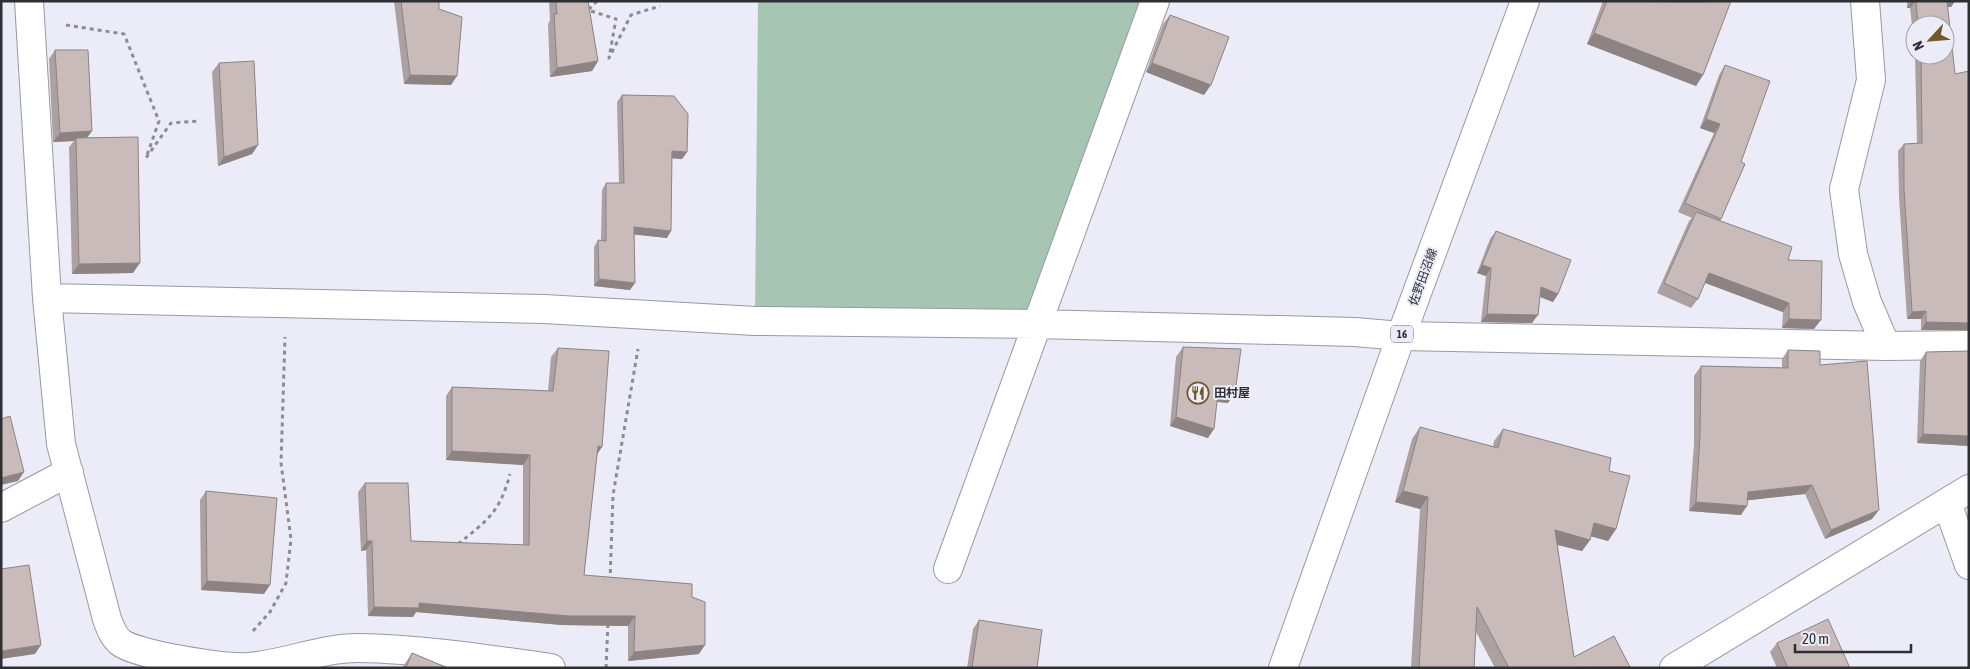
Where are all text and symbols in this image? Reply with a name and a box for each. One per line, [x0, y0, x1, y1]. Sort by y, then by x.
north arrow [1905, 15, 1955, 65]
text: N [1909, 38, 1927, 53]
street label: 佐野田沼線 [1406, 246, 1440, 308]
road number: 16 [1391, 326, 1413, 342]
restaurant icon: 田村屋 [1186, 381, 1210, 405]
place label: 田村屋 [1214, 386, 1250, 400]
scale bar [1795, 622, 1911, 654]
text: 20 m [1802, 630, 1829, 647]

